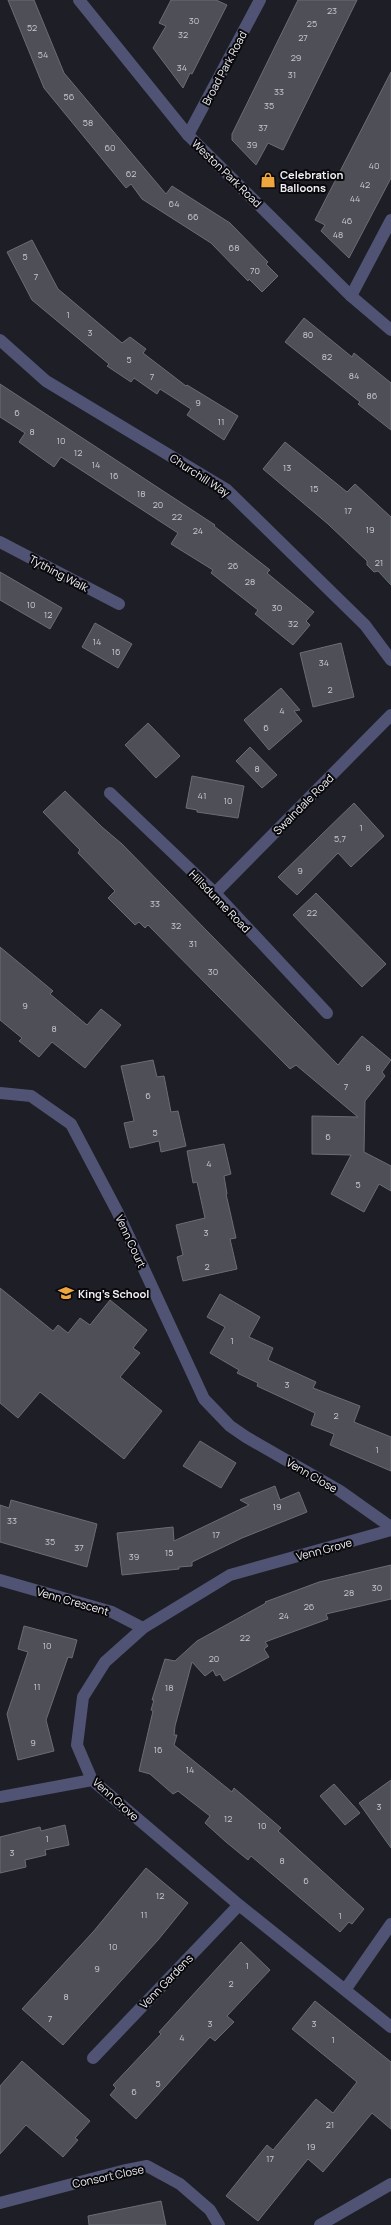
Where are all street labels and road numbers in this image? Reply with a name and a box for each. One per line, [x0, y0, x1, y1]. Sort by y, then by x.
street label: Broad Park Road [198, 28, 250, 108]
street label: Weston Park Road [189, 136, 265, 210]
street label: Churchill Way [167, 450, 233, 500]
street label: Tything Walk [27, 551, 92, 595]
street label: Swaindale Road [269, 770, 337, 838]
street label: Hillsdunne Road [186, 866, 254, 936]
street label: Venn Court [112, 1212, 150, 1270]
street label: Venn Close [284, 1454, 341, 1496]
street label: Venn Grove [294, 1534, 354, 1564]
street label: Venn Crescent [35, 1584, 111, 1618]
street label: Venn Grove [90, 1774, 143, 1824]
street label: Venn Gardens [136, 1950, 196, 2012]
street label: Consort Close [71, 2161, 146, 2191]

